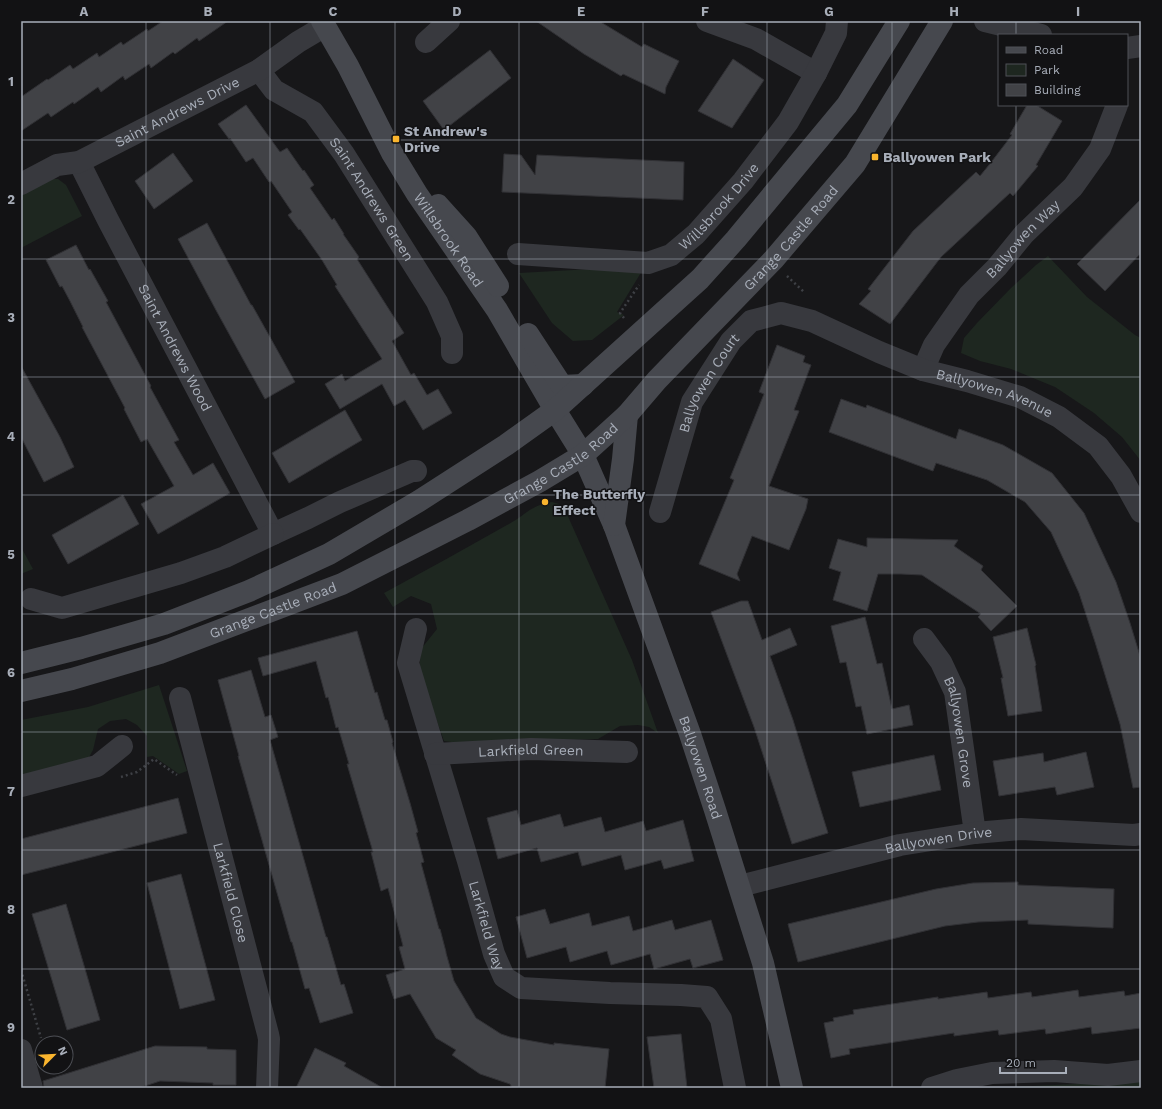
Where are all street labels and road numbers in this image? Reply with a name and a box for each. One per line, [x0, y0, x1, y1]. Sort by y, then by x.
street label: Saint Andrews Drive [112, 73, 242, 150]
street label: Saint Andrews Green [326, 134, 417, 264]
street label: Willsbrook Drive [675, 160, 762, 253]
street label: Grange Castle Road [740, 182, 841, 294]
street label: Willsbrook Road [410, 190, 487, 290]
street label: Ballyowen Way [983, 196, 1063, 281]
street label: Saint Andrews Wood [135, 281, 215, 414]
street label: Ballyowen Court [676, 330, 742, 434]
street label: Ballyowen Avenue [935, 366, 1056, 421]
street label: Grange Castle Road [501, 419, 621, 507]
street label: Grange Castle Road [207, 579, 339, 642]
street label: Ballyowen Grove [941, 674, 977, 789]
street label: Ballyowen Road [676, 713, 725, 821]
street label: Larkfield Green [478, 741, 584, 760]
street label: Ballyowen Drive [883, 824, 993, 857]
street label: Larkfield Close [210, 841, 252, 944]
street label: Larkfield Way [466, 879, 508, 973]

